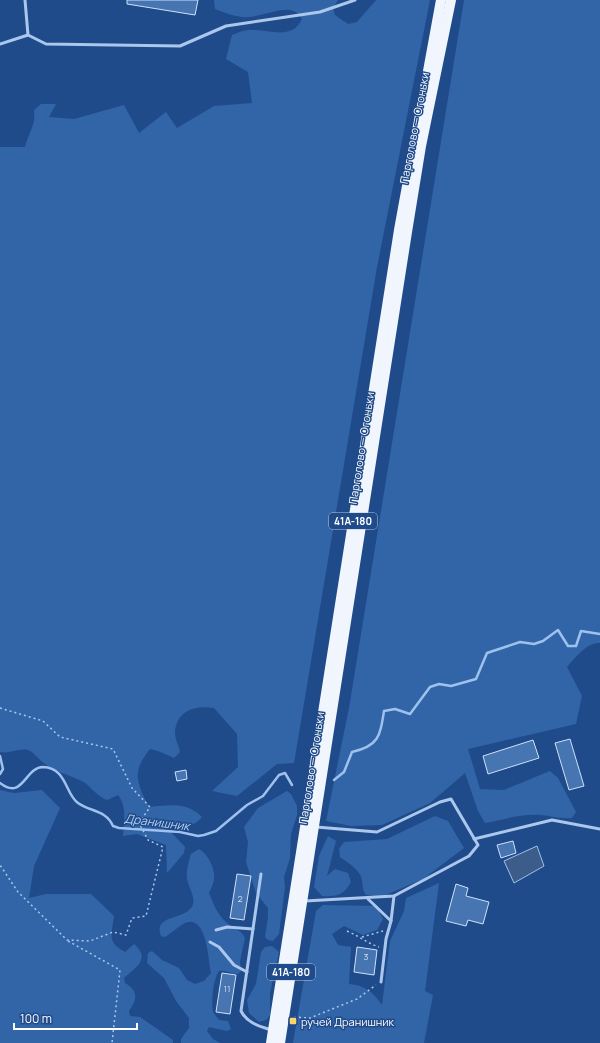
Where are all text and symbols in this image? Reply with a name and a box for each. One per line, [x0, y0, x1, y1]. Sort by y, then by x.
street label: Парголово — Огоньки [396, 71, 432, 185]
street label: Парголово — Огоньки [345, 391, 377, 505]
road number: 41А-180 [329, 513, 377, 529]
street label: Парголово — Огоньки [295, 711, 327, 825]
water label: Дранишник [123, 810, 193, 835]
house number: 2 [237, 892, 243, 905]
house number: 3 [364, 950, 369, 963]
road number: 41А-180 [267, 964, 315, 980]
house number: 11 [223, 982, 231, 995]
scale bar [14, 1005, 137, 1031]
text: 100 m [20, 1010, 52, 1027]
place label: ручей Дранишник [301, 1014, 395, 1029]
marker: ручей Дранишник [288, 1016, 298, 1026]

